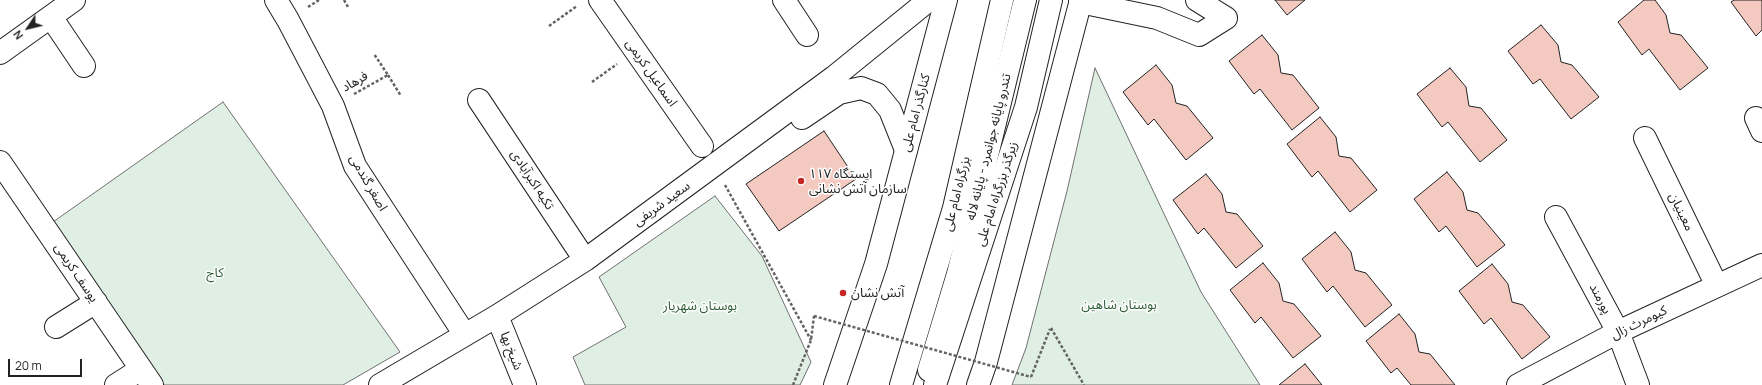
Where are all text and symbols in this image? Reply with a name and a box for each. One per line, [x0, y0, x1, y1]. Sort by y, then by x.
north arrow [8, 8, 48, 48]
text: N [9, 28, 26, 43]
street label: اسماعیل کریمی [622, 36, 680, 110]
street label: فرهاد [339, 68, 371, 96]
street label: کنارگذر امام علی [898, 72, 934, 154]
street label: تندرو پایانه جوانمرد - پایانه لاله [963, 72, 1015, 222]
street label: زیرگذر بزرگراه امام علی [973, 140, 1021, 248]
street label: تکیه اکبرآبادی [507, 147, 557, 213]
street label: اصغر گندمی [346, 152, 390, 214]
street label: بزرگراه امام علی [940, 155, 974, 233]
place label: ایستگاه ۱۱۷ سازمان آتش نشانی [809, 166, 907, 197]
marker: ایستگاه ۱۱۷ سازمان آتش نشانی [796, 176, 806, 186]
street label: سعید شریفی [631, 178, 693, 230]
street label: معینیان [1665, 190, 1697, 234]
street label: یوسف کریمی [50, 240, 102, 306]
park label: کاج [206, 265, 224, 281]
street label: پورمند [1585, 281, 1615, 317]
place label: آتش نشان [851, 285, 904, 301]
marker: آتش نشان [838, 288, 848, 298]
park label: بوستان شاهین [1081, 297, 1157, 313]
park label: بوستان شهریار [663, 298, 737, 314]
street label: کیومرث زال [1608, 303, 1670, 343]
street label: شیخ بها [496, 330, 526, 372]
scale bar [10, 351, 84, 377]
text: 20 m [15, 357, 42, 374]

